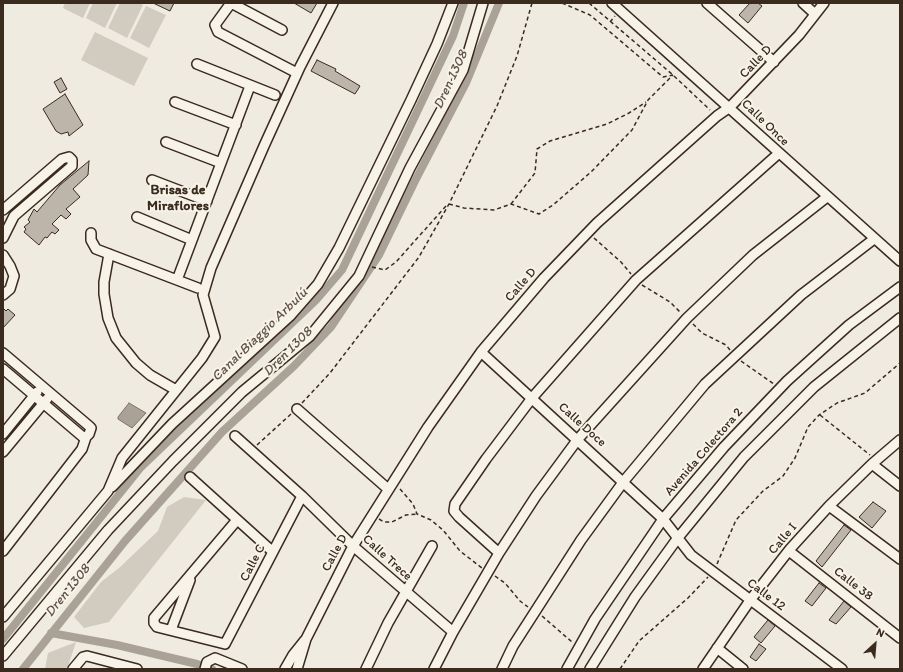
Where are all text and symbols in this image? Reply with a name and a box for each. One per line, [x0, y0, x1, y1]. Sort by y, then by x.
street label: Calle D [736, 42, 776, 82]
water label: Dren 1308 [430, 48, 472, 112]
street label: Calle Once [738, 96, 792, 150]
district label: Brisas de Miraflores [147, 182, 209, 214]
street label: Calle D [502, 265, 540, 305]
water label: Canal Biaggio Arbulú [208, 285, 312, 385]
water label: Dren 1308 [260, 324, 316, 380]
street label: Calle Doce [555, 399, 609, 451]
street label: Avenida Colectora 2 [662, 405, 746, 499]
street label: Calle I [765, 520, 801, 558]
street label: Calle D [319, 532, 351, 574]
street label: Calle Trece [359, 532, 415, 584]
street label: Calle C [237, 542, 269, 584]
water label: Dren 1308 [42, 561, 94, 621]
street label: Calle 38 [830, 564, 876, 604]
street label: Calle 12 [744, 575, 788, 615]
north arrow [855, 624, 895, 664]
text: N [874, 625, 887, 640]

